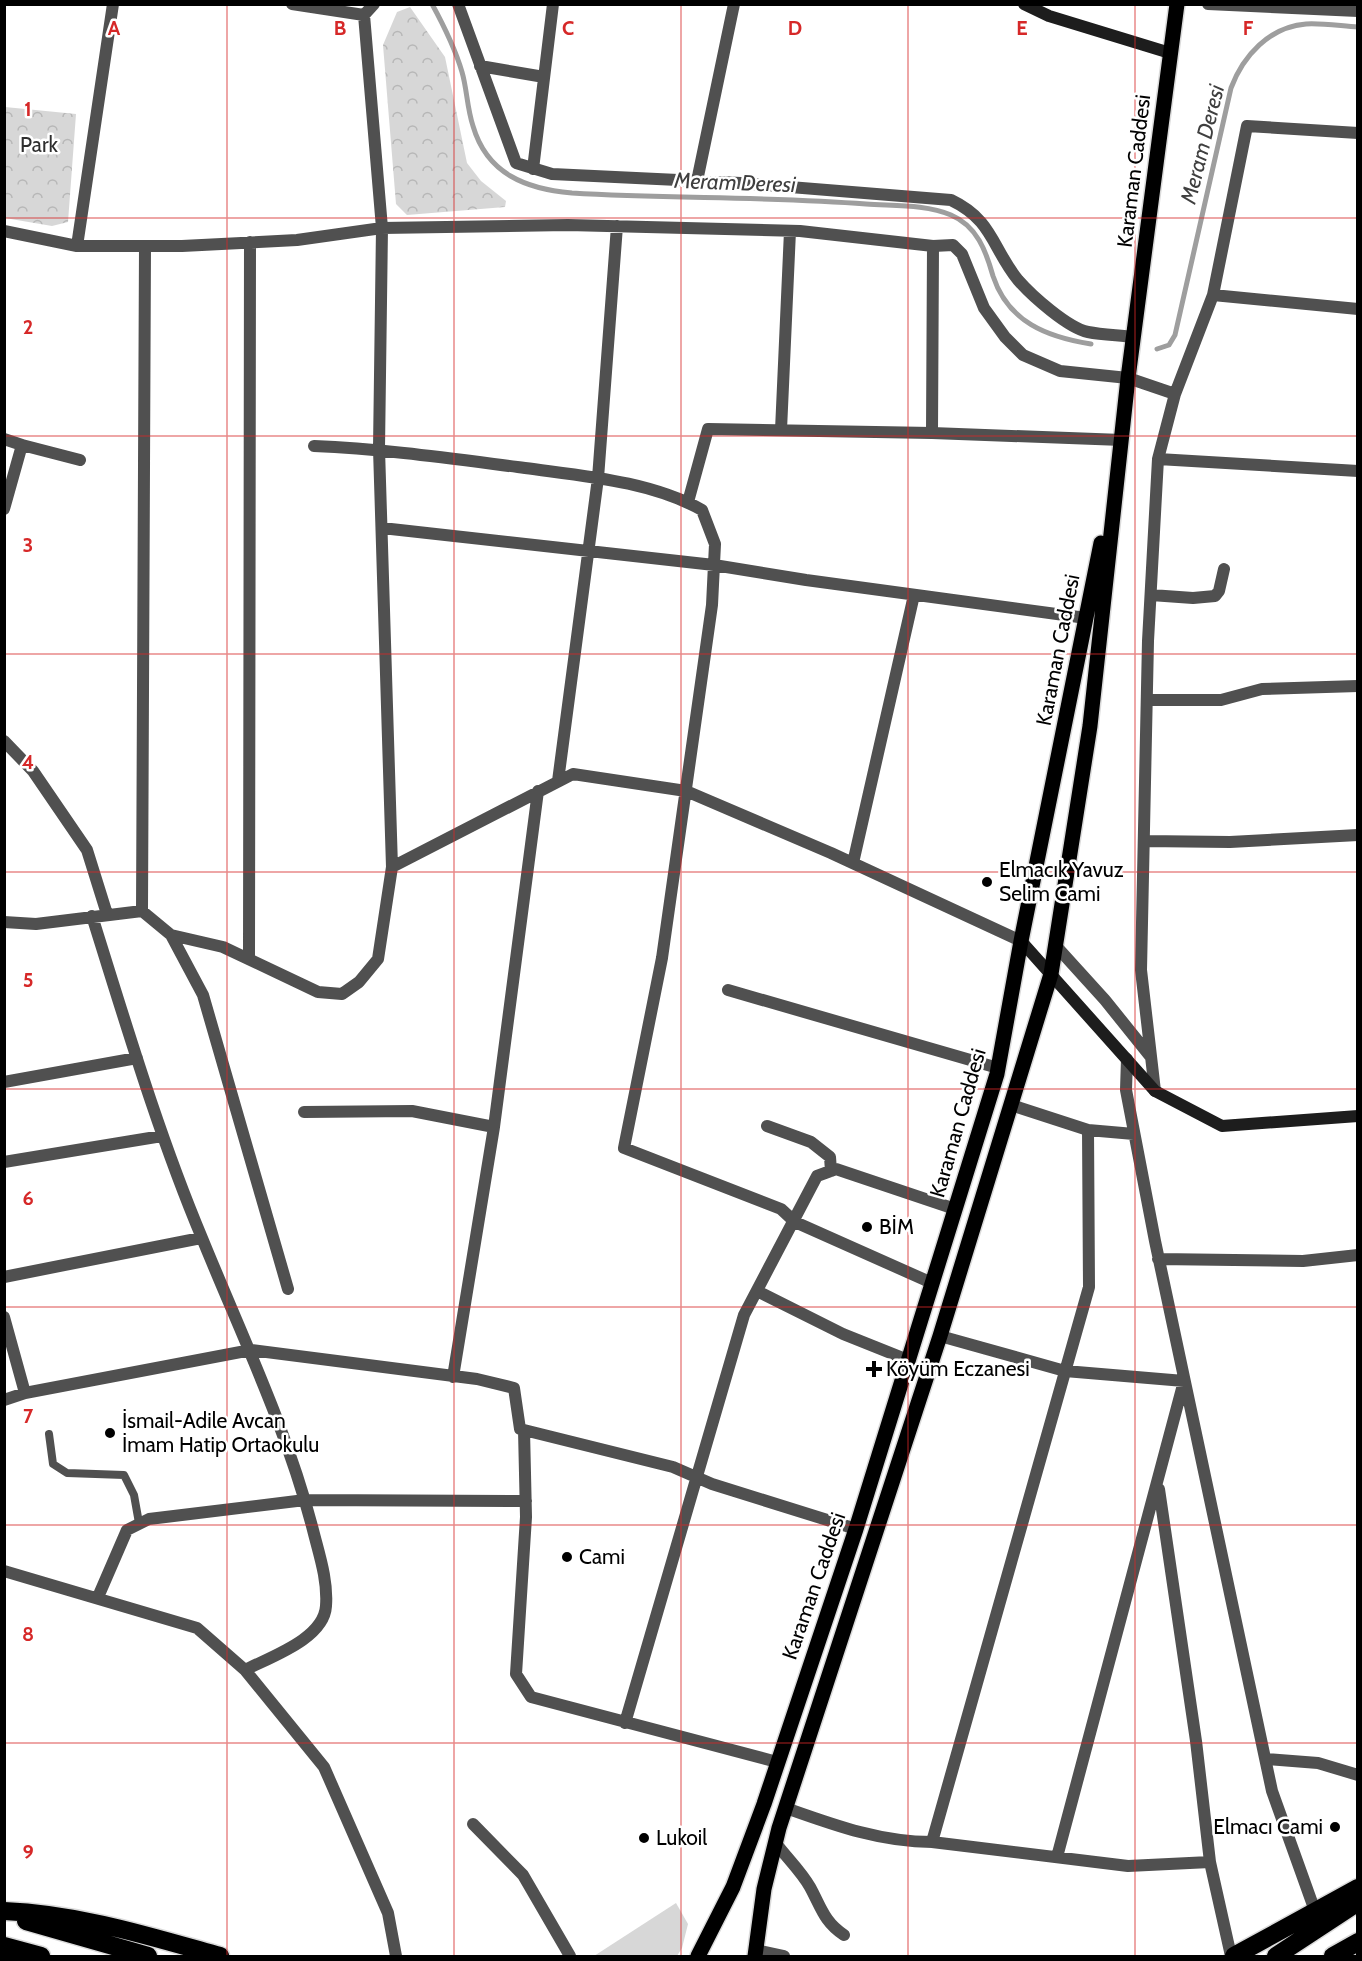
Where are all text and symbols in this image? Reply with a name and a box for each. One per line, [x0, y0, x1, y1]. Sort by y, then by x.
text: A [108, 16, 121, 40]
text: B [334, 16, 346, 40]
text: C [562, 16, 574, 40]
text: D [788, 16, 802, 40]
text: E [1016, 16, 1028, 40]
text: F [1243, 16, 1254, 40]
water label: Meram Deresi [1174, 82, 1230, 207]
street label: Karaman Caddesi [1112, 93, 1155, 249]
text: 1 [24, 97, 32, 121]
park label: Park [20, 132, 59, 157]
water label: Meram Deresi [673, 167, 797, 198]
text: 2 [23, 315, 33, 339]
text: 3 [23, 533, 33, 557]
street label: Karaman Caddesi [1031, 572, 1084, 728]
text: 4 [22, 750, 34, 774]
place label: Elmacık Yavuz Selim Cami [999, 857, 1124, 906]
marker: Elmacık Yavuz Selim Cami [980, 875, 994, 889]
text: 5 [23, 968, 33, 992]
street label: Karaman Caddesi [924, 1046, 991, 1200]
text: 6 [22, 1186, 34, 1210]
place label: BİM [879, 1214, 914, 1239]
marker: BİM [860, 1220, 874, 1234]
place label: Köyüm Eczanesi [886, 1356, 1030, 1381]
marker: Köyüm Eczanesi [867, 1362, 881, 1376]
text: 7 [23, 1404, 34, 1428]
place label: İsmail-Adile Avcan İmam Hatip Ortaokulu [122, 1408, 319, 1457]
marker: İsmail-Adile Avcan İmam Hatip Ortaokulu [103, 1426, 117, 1440]
street label: Karaman Caddesi [777, 1509, 850, 1663]
place label: Cami [579, 1544, 625, 1569]
marker: Cami [560, 1550, 574, 1564]
text: 8 [22, 1622, 34, 1646]
place label: Elmacı Cami [1213, 1814, 1323, 1839]
marker: Elmacı Cami [1328, 1820, 1342, 1834]
place label: Lukoil [656, 1825, 707, 1850]
marker: Lukoil [637, 1831, 651, 1845]
text: 9 [22, 1840, 34, 1864]

